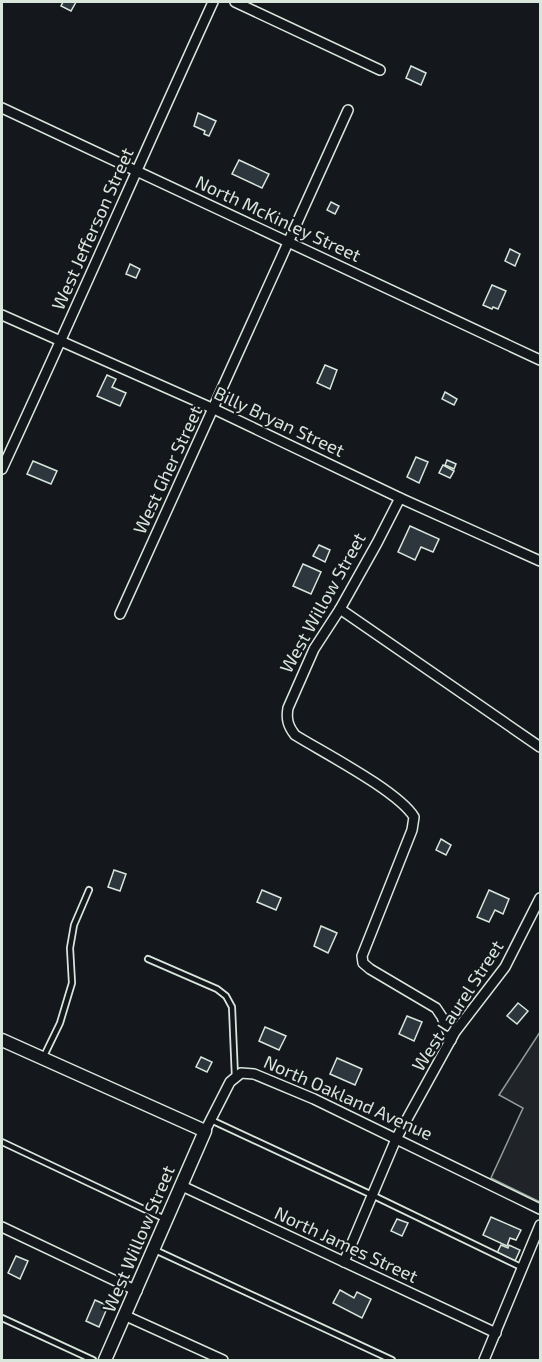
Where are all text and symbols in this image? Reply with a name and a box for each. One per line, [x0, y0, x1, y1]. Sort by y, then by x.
street label: West Jefferson Street [46, 144, 138, 313]
street label: North McKinley Street [192, 170, 365, 266]
street label: Billy Bryan Street [211, 381, 348, 461]
street label: West Gher Street [128, 402, 206, 537]
street label: West Willow Street [274, 528, 370, 677]
street label: West Laurel Street [407, 936, 508, 1075]
street label: North Oakland Avenue [261, 1050, 436, 1144]
street label: West Willow Street [97, 1162, 179, 1315]
street label: North James Street [271, 1201, 422, 1287]

